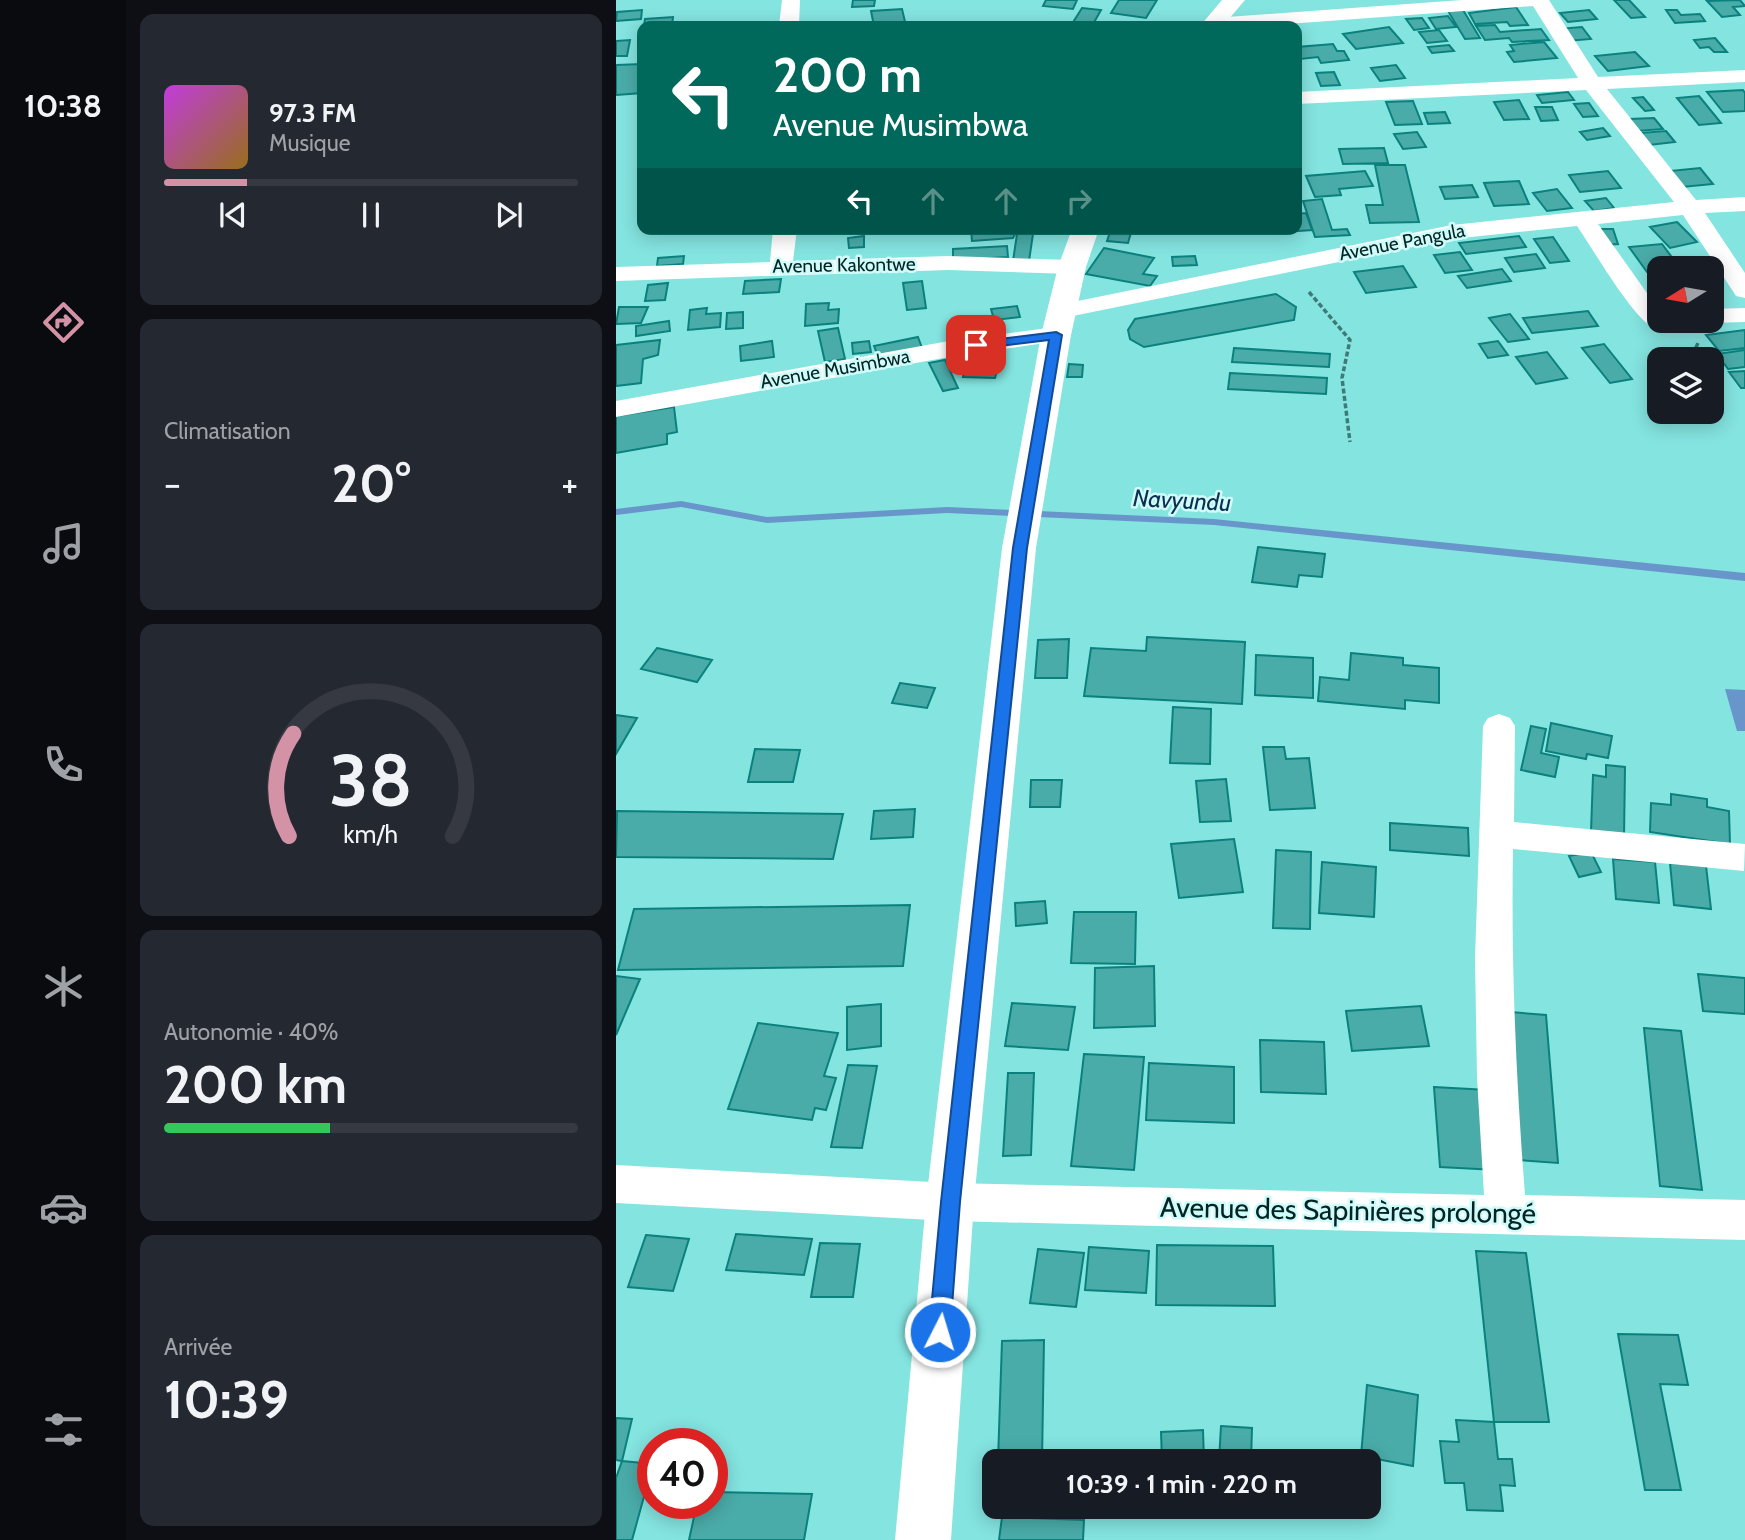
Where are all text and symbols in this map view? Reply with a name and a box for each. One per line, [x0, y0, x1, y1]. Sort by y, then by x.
text: 200 m [773, 45, 922, 104]
icon: left [658, 49, 749, 140]
text: 10:38 [24, 86, 102, 125]
text: 97.3 FM [269, 97, 357, 129]
text: Avenue Musimbwa [773, 105, 1028, 144]
text: Musique [269, 129, 351, 157]
icon: left [841, 182, 879, 220]
icon: ahead [914, 182, 952, 220]
icon: ahead [987, 182, 1025, 220]
icon: right [1060, 182, 1098, 220]
icon: previous [214, 196, 252, 234]
icon: pause [352, 196, 390, 234]
icon: next [490, 196, 528, 234]
street label: Avenue Pangula [1337, 219, 1467, 265]
street label: Avenue Kakontwe [772, 252, 916, 278]
north arrow [1647, 256, 1724, 332]
map controls [1647, 256, 1724, 424]
icon: directions [39, 298, 88, 347]
pin [946, 315, 1006, 375]
icon: arrive [957, 326, 995, 364]
street label: Avenue Musimbwa [758, 345, 912, 393]
button: layers [1647, 347, 1724, 424]
text: Climatisation [164, 417, 291, 445]
text: 20° [331, 452, 411, 515]
text: − [164, 460, 181, 507]
text: + [561, 460, 578, 507]
water label: Navyundu [1132, 483, 1232, 517]
icon: music [39, 519, 88, 568]
text: 38 [329, 736, 413, 824]
icon: phone [39, 740, 88, 789]
text: km/h [344, 819, 398, 849]
icon: climate [39, 962, 88, 1011]
text: Autonomie · 40% [164, 1018, 338, 1046]
text: 200 km [164, 1053, 347, 1116]
icon: car [39, 1183, 88, 1232]
street label: Avenue des Sapinières prolongé [1160, 1190, 1536, 1230]
position arrow [903, 1295, 977, 1369]
text: Arrivée [164, 1333, 232, 1361]
text: 10:39 [164, 1368, 289, 1431]
icon: filters [39, 1405, 88, 1454]
speed limit sign: 40 [637, 1428, 728, 1519]
text: 10:39 · 1 min · 220 m [1066, 1468, 1297, 1500]

